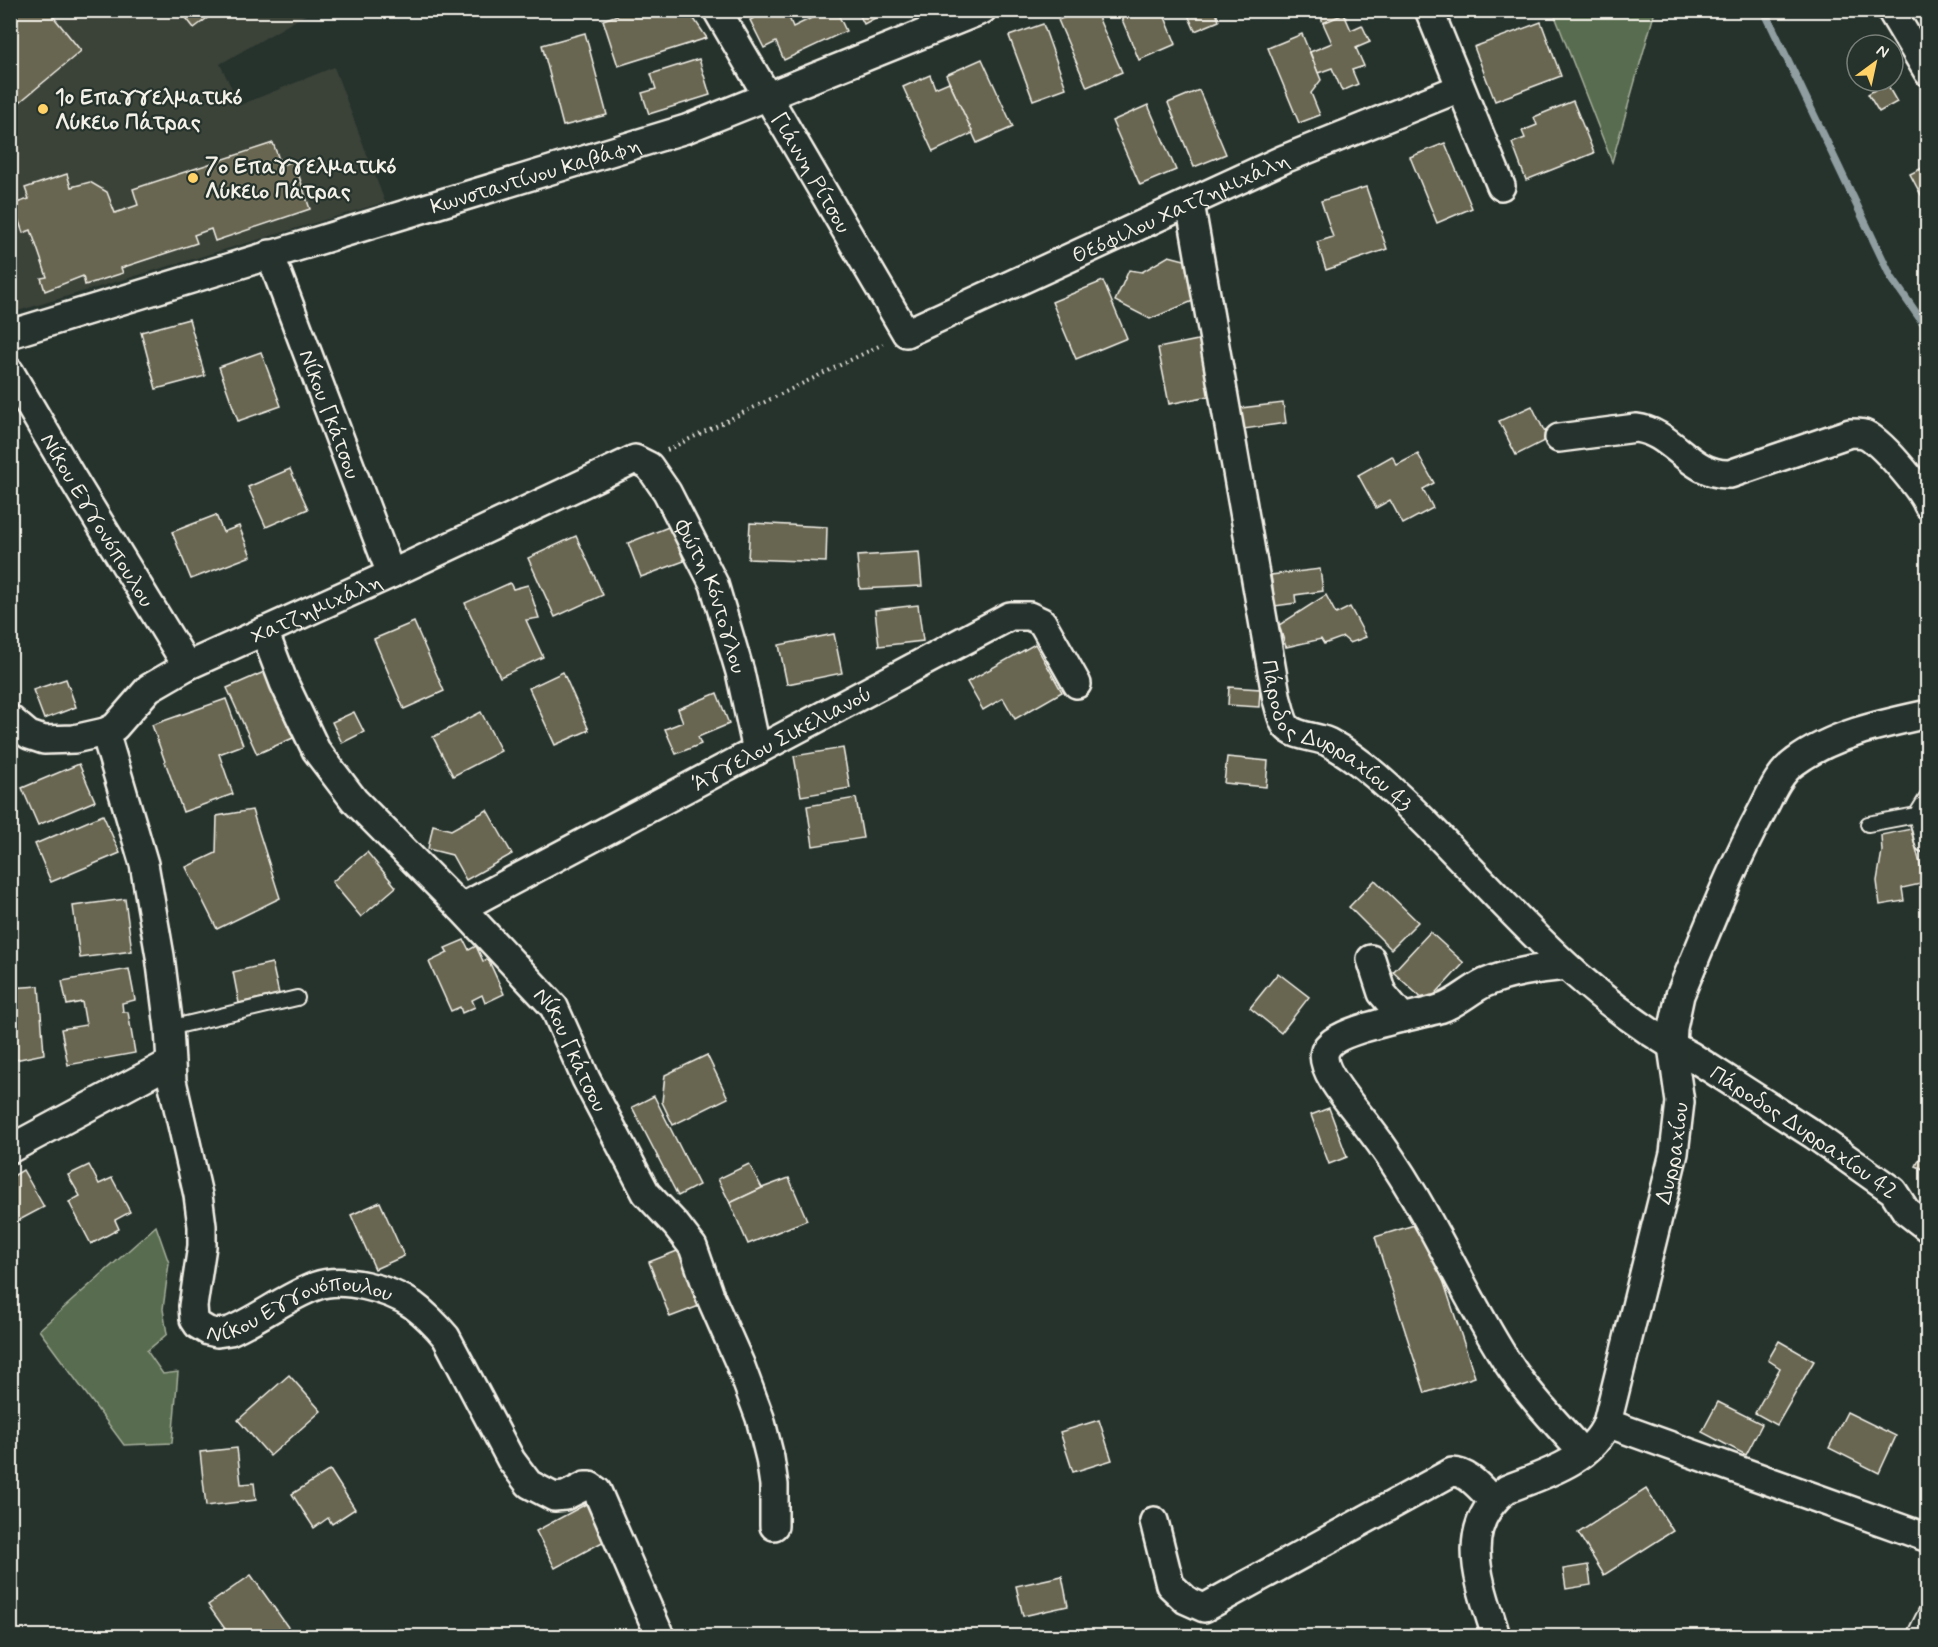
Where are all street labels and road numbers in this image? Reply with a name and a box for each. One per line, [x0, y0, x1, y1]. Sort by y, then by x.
street label: Γιάννη Ρίτσου [764, 108, 857, 239]
street label: Κωνσταντίνου Καβάφη [427, 131, 645, 222]
street label: Θεόφιλου Χατζημιχάλη [1068, 147, 1294, 271]
street label: Νίκου Γκάτσου [291, 346, 366, 483]
street label: Νίκου Εγγονόπουλου [33, 429, 160, 613]
street label: Φώτη Κόντογλου [667, 514, 752, 677]
street label: Χατζημιχάλη [247, 568, 387, 651]
street label: Πάροδος Δυρραχίου 43 [1254, 658, 1418, 818]
street label: Άγγελου Σικελιανού [688, 680, 877, 798]
street label: Νίκου Γκάτσου [527, 982, 613, 1117]
street label: Πάροδος Δυρραχίου 42 [1704, 1060, 1903, 1206]
street label: Δυρραχίου [1650, 1101, 1696, 1207]
street label: Νίκου Εγγονόπουλου [204, 1270, 397, 1350]

